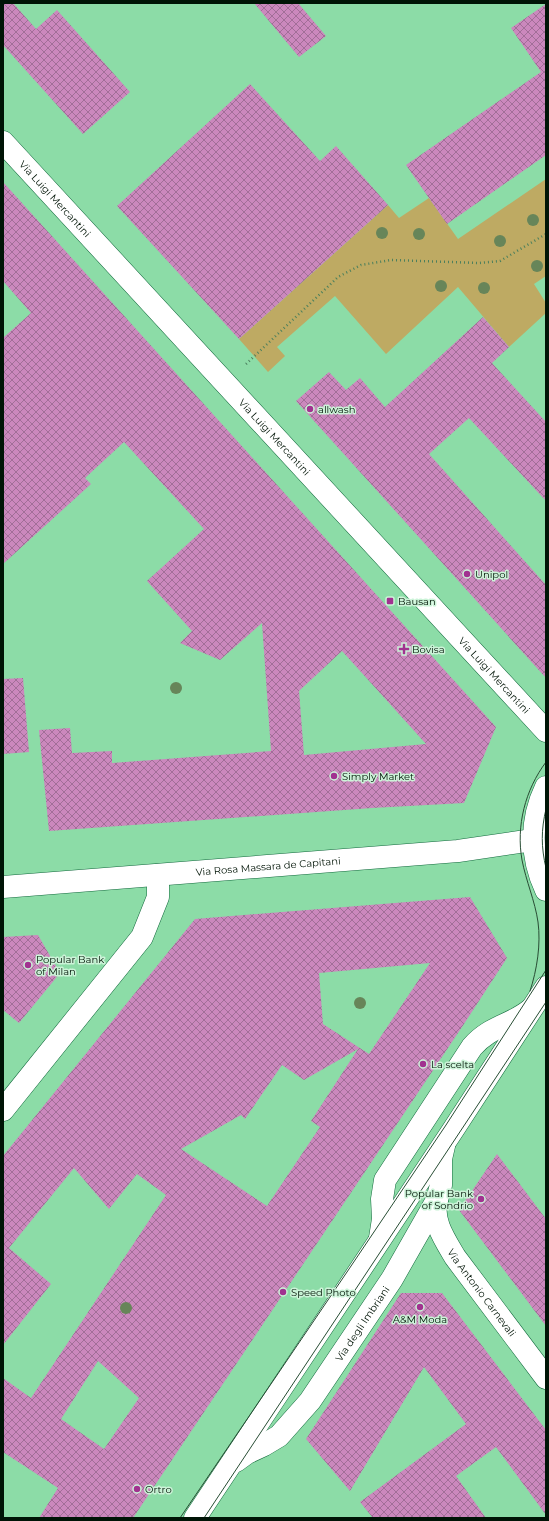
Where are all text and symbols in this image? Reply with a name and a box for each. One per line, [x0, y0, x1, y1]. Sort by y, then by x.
street label: Via Luigi Mercantini [16, 158, 93, 240]
street label: Via Luigi Mercantini [236, 396, 313, 478]
place label: allwash [318, 403, 355, 416]
marker: allwash [305, 404, 315, 414]
place label: Unipol [475, 568, 508, 581]
marker: Unipol [462, 569, 472, 579]
place label: Bausan [398, 595, 436, 608]
marker: Bausan [385, 596, 395, 606]
street label: Via Luigi Mercantini [456, 634, 533, 716]
place label: Bovisa [412, 643, 445, 656]
marker: Bovisa [399, 644, 409, 654]
place label: Simply Market [342, 770, 414, 783]
marker: Simply Market [329, 771, 339, 781]
street label: Via Rosa Massara de Capitani [195, 854, 341, 879]
place label: Popular Bank of Milan [36, 953, 104, 978]
marker: Popular Bank of Milan [23, 960, 33, 970]
place label: La scelta [431, 1058, 474, 1071]
marker: La scelta [418, 1059, 428, 1069]
place label: Popular Bank of Sondrio [405, 1187, 473, 1212]
marker: Popular Bank of Sondrio [476, 1194, 486, 1204]
street label: Via Antonio Carnevali [444, 1246, 519, 1339]
street label: Via degli Imbriani [332, 1284, 392, 1364]
place label: Speed Photo [291, 1286, 356, 1299]
marker: Speed Photo [278, 1287, 288, 1297]
marker: A&M Moda [415, 1302, 425, 1312]
place label: A&M Moda [393, 1313, 447, 1326]
place label: Ortro [145, 1483, 172, 1496]
marker: Ortro [132, 1484, 142, 1494]

